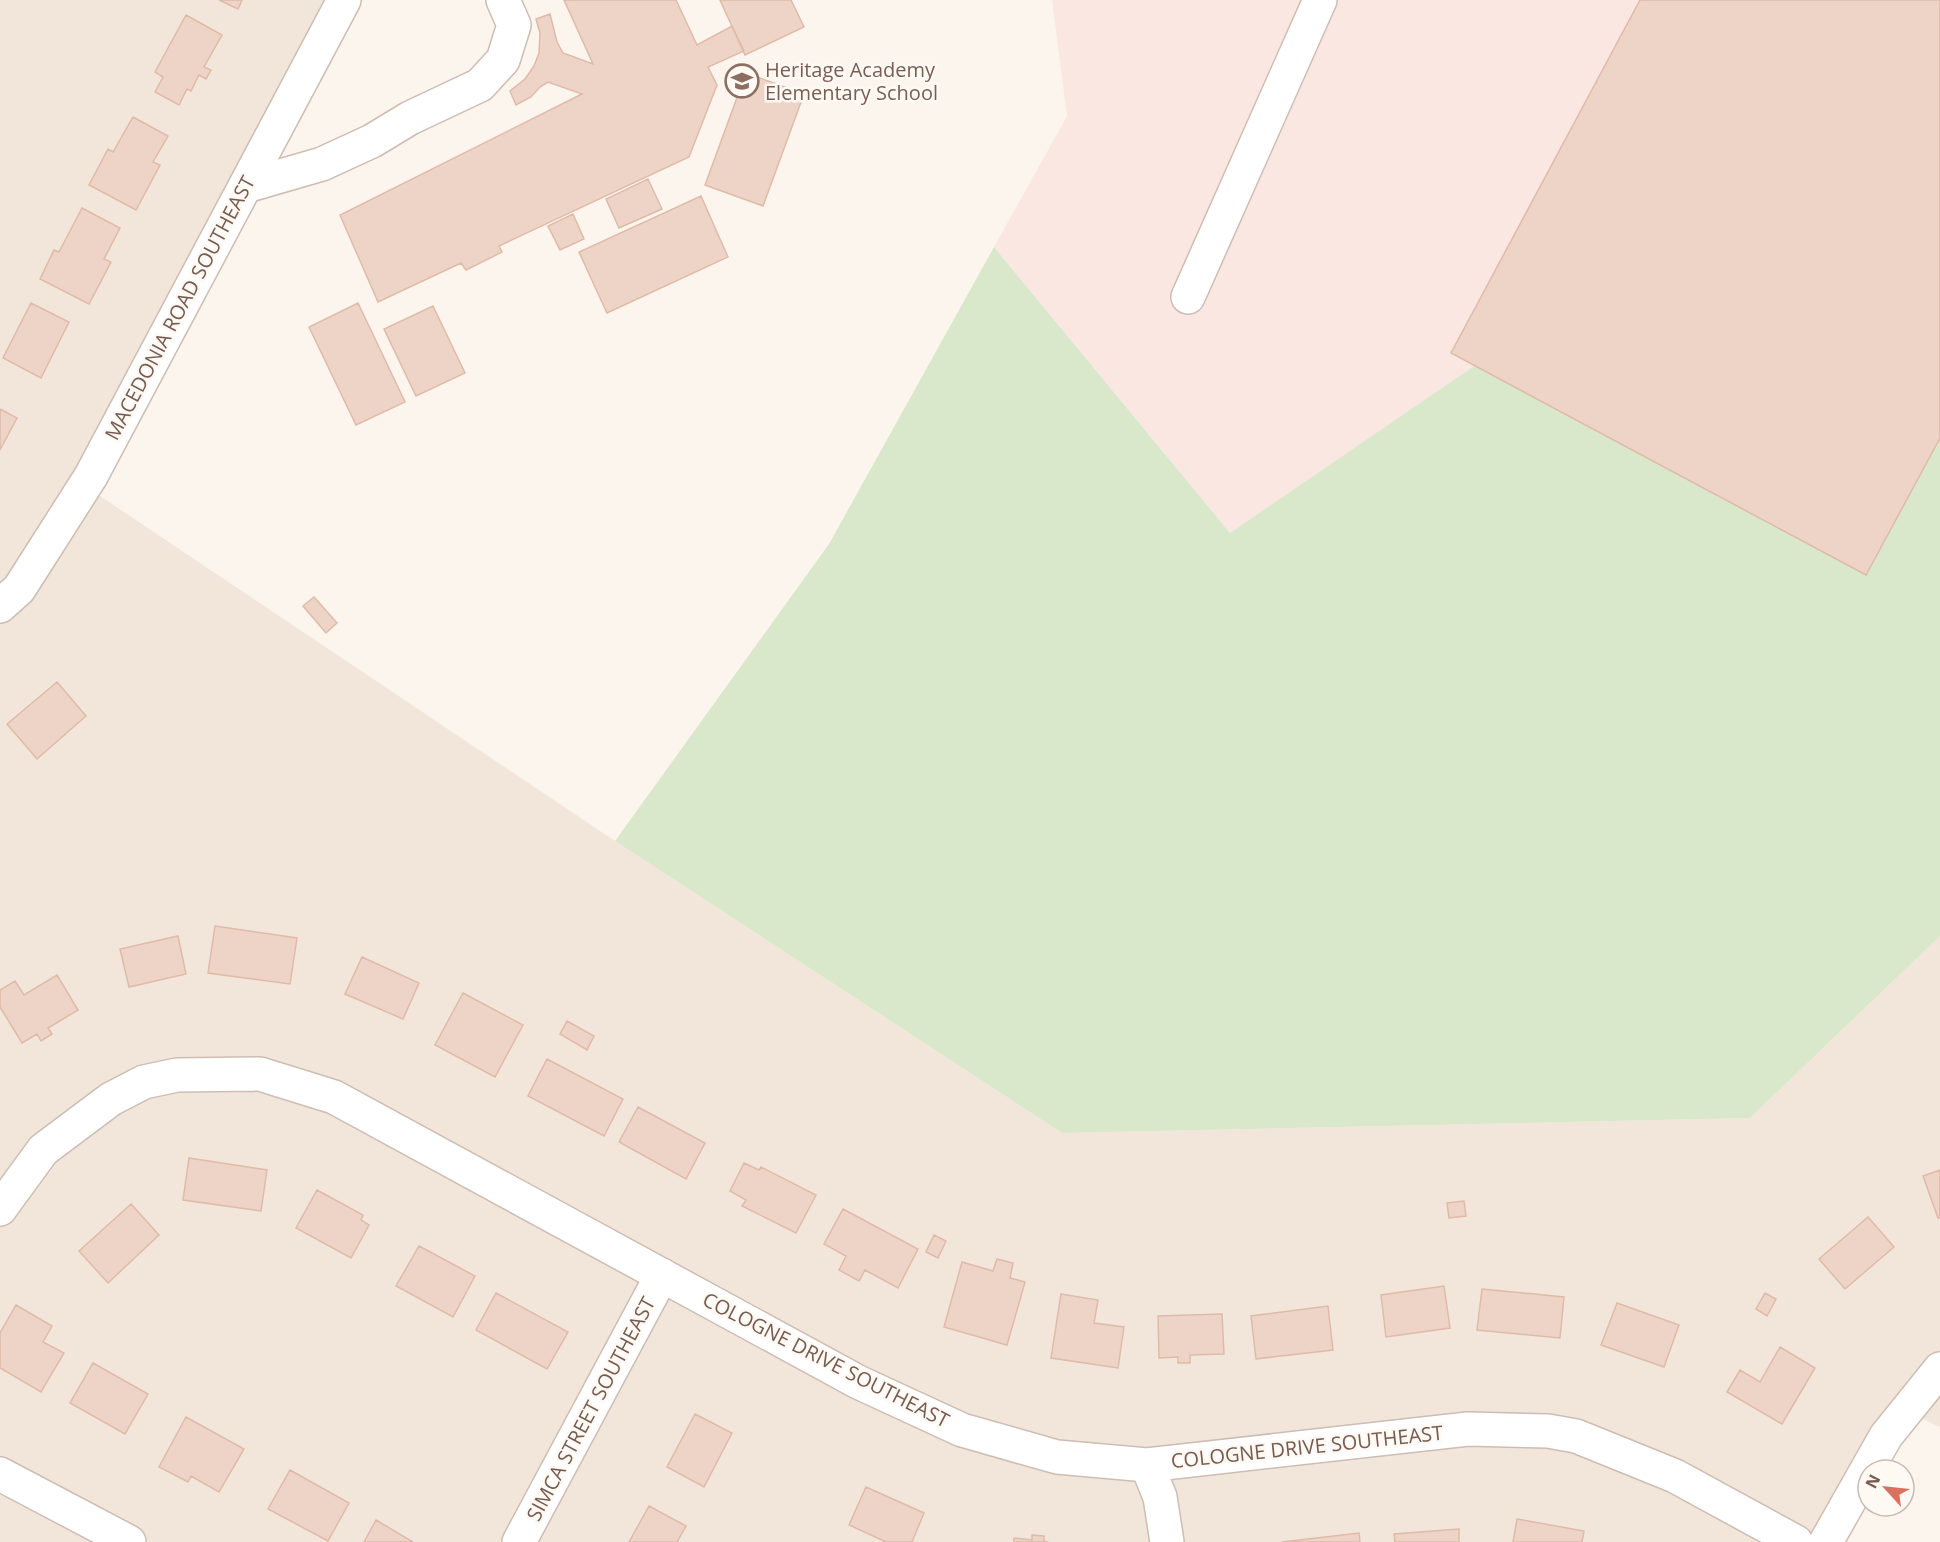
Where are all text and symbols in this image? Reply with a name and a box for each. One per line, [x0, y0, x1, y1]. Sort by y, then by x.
place label: Heritage Academy Elementary School [765, 56, 938, 106]
school or university icon: Heritage Academy Elementary School [724, 63, 760, 99]
street label: MACEDONIA ROAD SOUTHEAST [98, 171, 261, 445]
street label: COLOGNE DRIVE SOUTHEAST [698, 1285, 954, 1434]
street label: SIMCA STREET SOUTHEAST [520, 1292, 661, 1526]
street label: COLOGNE DRIVE SOUTHEAST [1170, 1419, 1444, 1474]
north arrow [1856, 1458, 1916, 1518]
text: N [1860, 1470, 1885, 1492]

